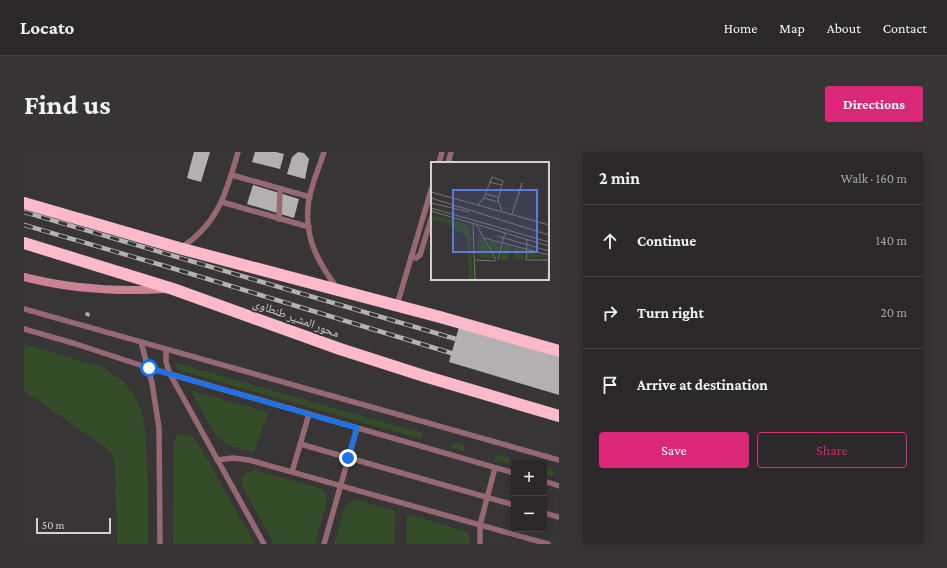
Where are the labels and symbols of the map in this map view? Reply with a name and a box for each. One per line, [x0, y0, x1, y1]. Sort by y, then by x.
inset map [431, 162, 549, 280]
street label: محور المشير طنطاوى [251, 296, 341, 340]
route start [140, 359, 158, 377]
route end [339, 449, 357, 467]
scale bar [36, 516, 111, 535]

